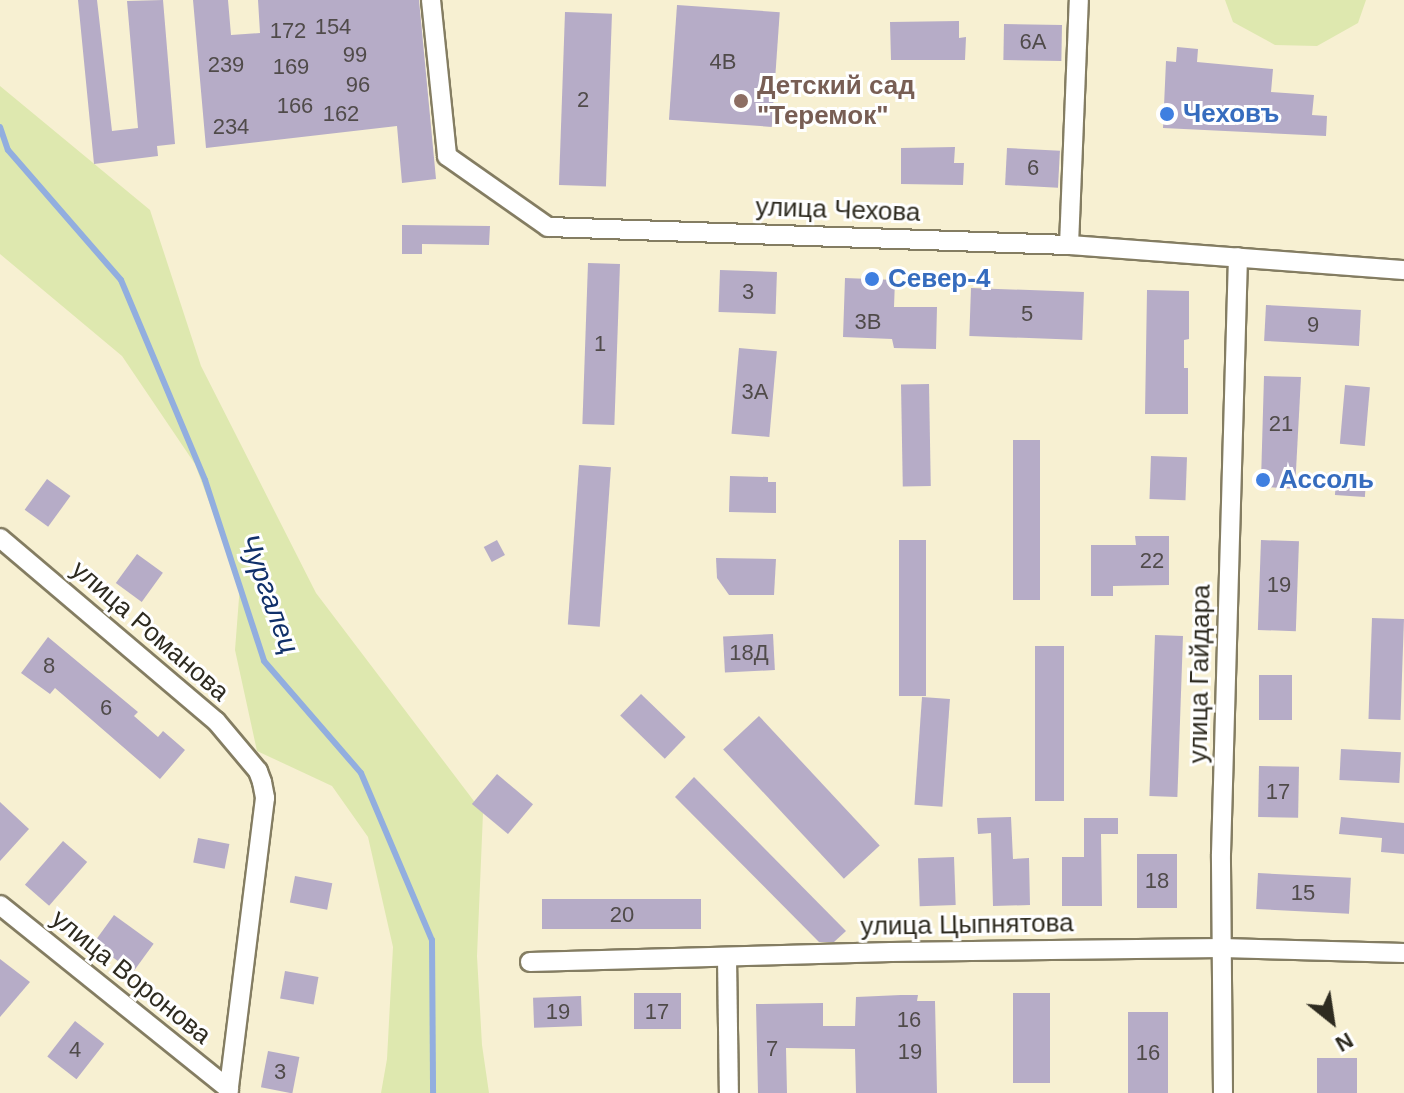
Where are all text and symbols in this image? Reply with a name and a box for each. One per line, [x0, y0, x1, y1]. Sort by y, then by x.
house number: 154 [315, 14, 351, 40]
house number: 172 [270, 18, 306, 44]
house number: 6А [1020, 29, 1046, 55]
house number: 99 [343, 42, 367, 68]
house number: 4В [710, 49, 736, 75]
house number: 239 [208, 52, 244, 78]
house number: 169 [273, 54, 309, 80]
place label: Детский сад "Теремок" [757, 70, 915, 132]
house number: 96 [346, 72, 370, 98]
house number: 2 [577, 87, 589, 113]
marker: Детский сад "Теремок" [732, 92, 750, 110]
house number: 166 [277, 93, 313, 119]
place label: Чеховъ [1183, 98, 1279, 130]
house number: 162 [323, 101, 359, 127]
marker: Чеховъ [1158, 105, 1176, 123]
house number: 234 [213, 114, 249, 140]
house number: 6 [1027, 155, 1039, 181]
street label: улица Чехова [755, 192, 921, 228]
place label: Север-4 [888, 263, 990, 295]
marker: Север-4 [863, 270, 881, 288]
house number: 3 [742, 279, 754, 305]
house number: 5 [1021, 301, 1033, 327]
house number: 3В [855, 309, 881, 335]
house number: 9 [1307, 312, 1319, 338]
house number: 1 [594, 331, 606, 357]
house number: 3А [742, 379, 768, 405]
house number: 21 [1269, 411, 1293, 437]
place label: Ассоль [1279, 464, 1374, 496]
marker: Ассоль [1254, 471, 1272, 489]
water label: Чургалец [232, 530, 306, 658]
house number: 22 [1140, 548, 1164, 574]
street label: улица Романова [65, 554, 235, 708]
house number: 19 [1267, 572, 1291, 598]
street label: улица Гайдара [1183, 584, 1217, 764]
house number: 18Д [729, 640, 769, 666]
house number: 8 [43, 653, 55, 679]
house number: 6 [100, 695, 112, 721]
house number: 17 [1266, 779, 1290, 805]
house number: 18 [1145, 868, 1169, 894]
house number: 15 [1291, 880, 1315, 906]
house number: 20 [610, 902, 634, 928]
street label: улица Воронова [45, 903, 217, 1051]
street label: улица Цыпнятова [860, 908, 1074, 942]
north arrow [1292, 981, 1372, 1061]
house number: 19 [546, 999, 570, 1025]
house number: 17 [645, 999, 669, 1025]
house number: 16 [897, 1007, 921, 1033]
text: N [1331, 1027, 1357, 1057]
house number: 7 [766, 1036, 778, 1062]
house number: 4 [69, 1037, 81, 1063]
house number: 19 [898, 1039, 922, 1065]
house number: 16 [1136, 1040, 1160, 1066]
house number: 3 [274, 1059, 286, 1085]

